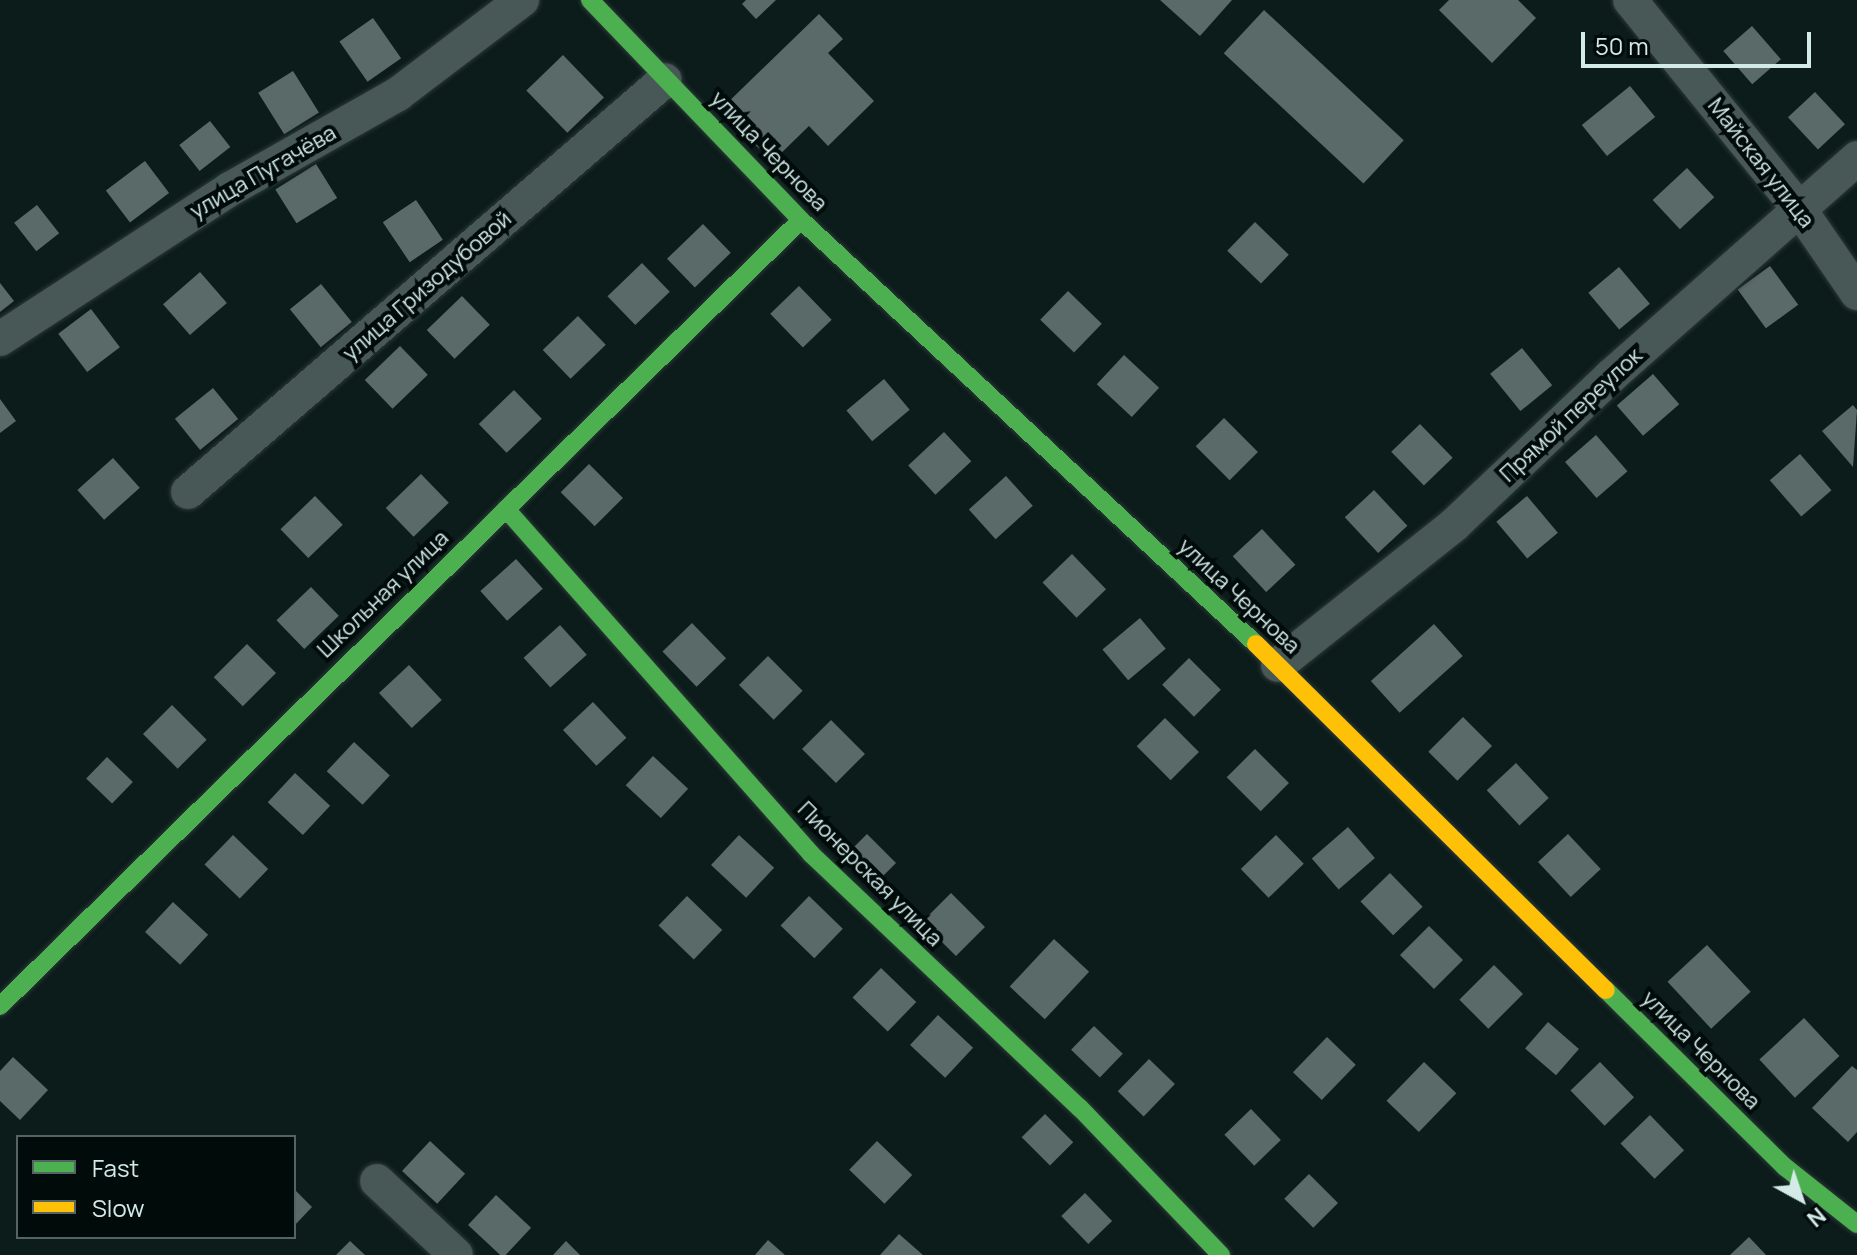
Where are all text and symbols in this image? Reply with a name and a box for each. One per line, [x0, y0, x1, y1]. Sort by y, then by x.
scale bar [1585, 16, 1815, 66]
text: 50 m [1595, 29, 1649, 62]
street label: улица Чернова [705, 85, 833, 217]
street label: Майская улица [1702, 93, 1820, 233]
street label: улица Пугачёва [185, 120, 341, 224]
street label: улица Гризодубовой [337, 206, 517, 366]
street label: Прямой переулок [1495, 342, 1647, 488]
street label: Школьная улица [312, 525, 454, 663]
street label: улица Чернова [1173, 533, 1305, 659]
street label: Пионерская улица [792, 796, 948, 952]
street label: улица Чернова [1636, 985, 1766, 1115]
legend [16, 1135, 296, 1239]
text: Fast [92, 1151, 139, 1184]
north arrow [1761, 1159, 1841, 1239]
text: Slow [92, 1191, 145, 1224]
text: N [1801, 1201, 1832, 1234]

